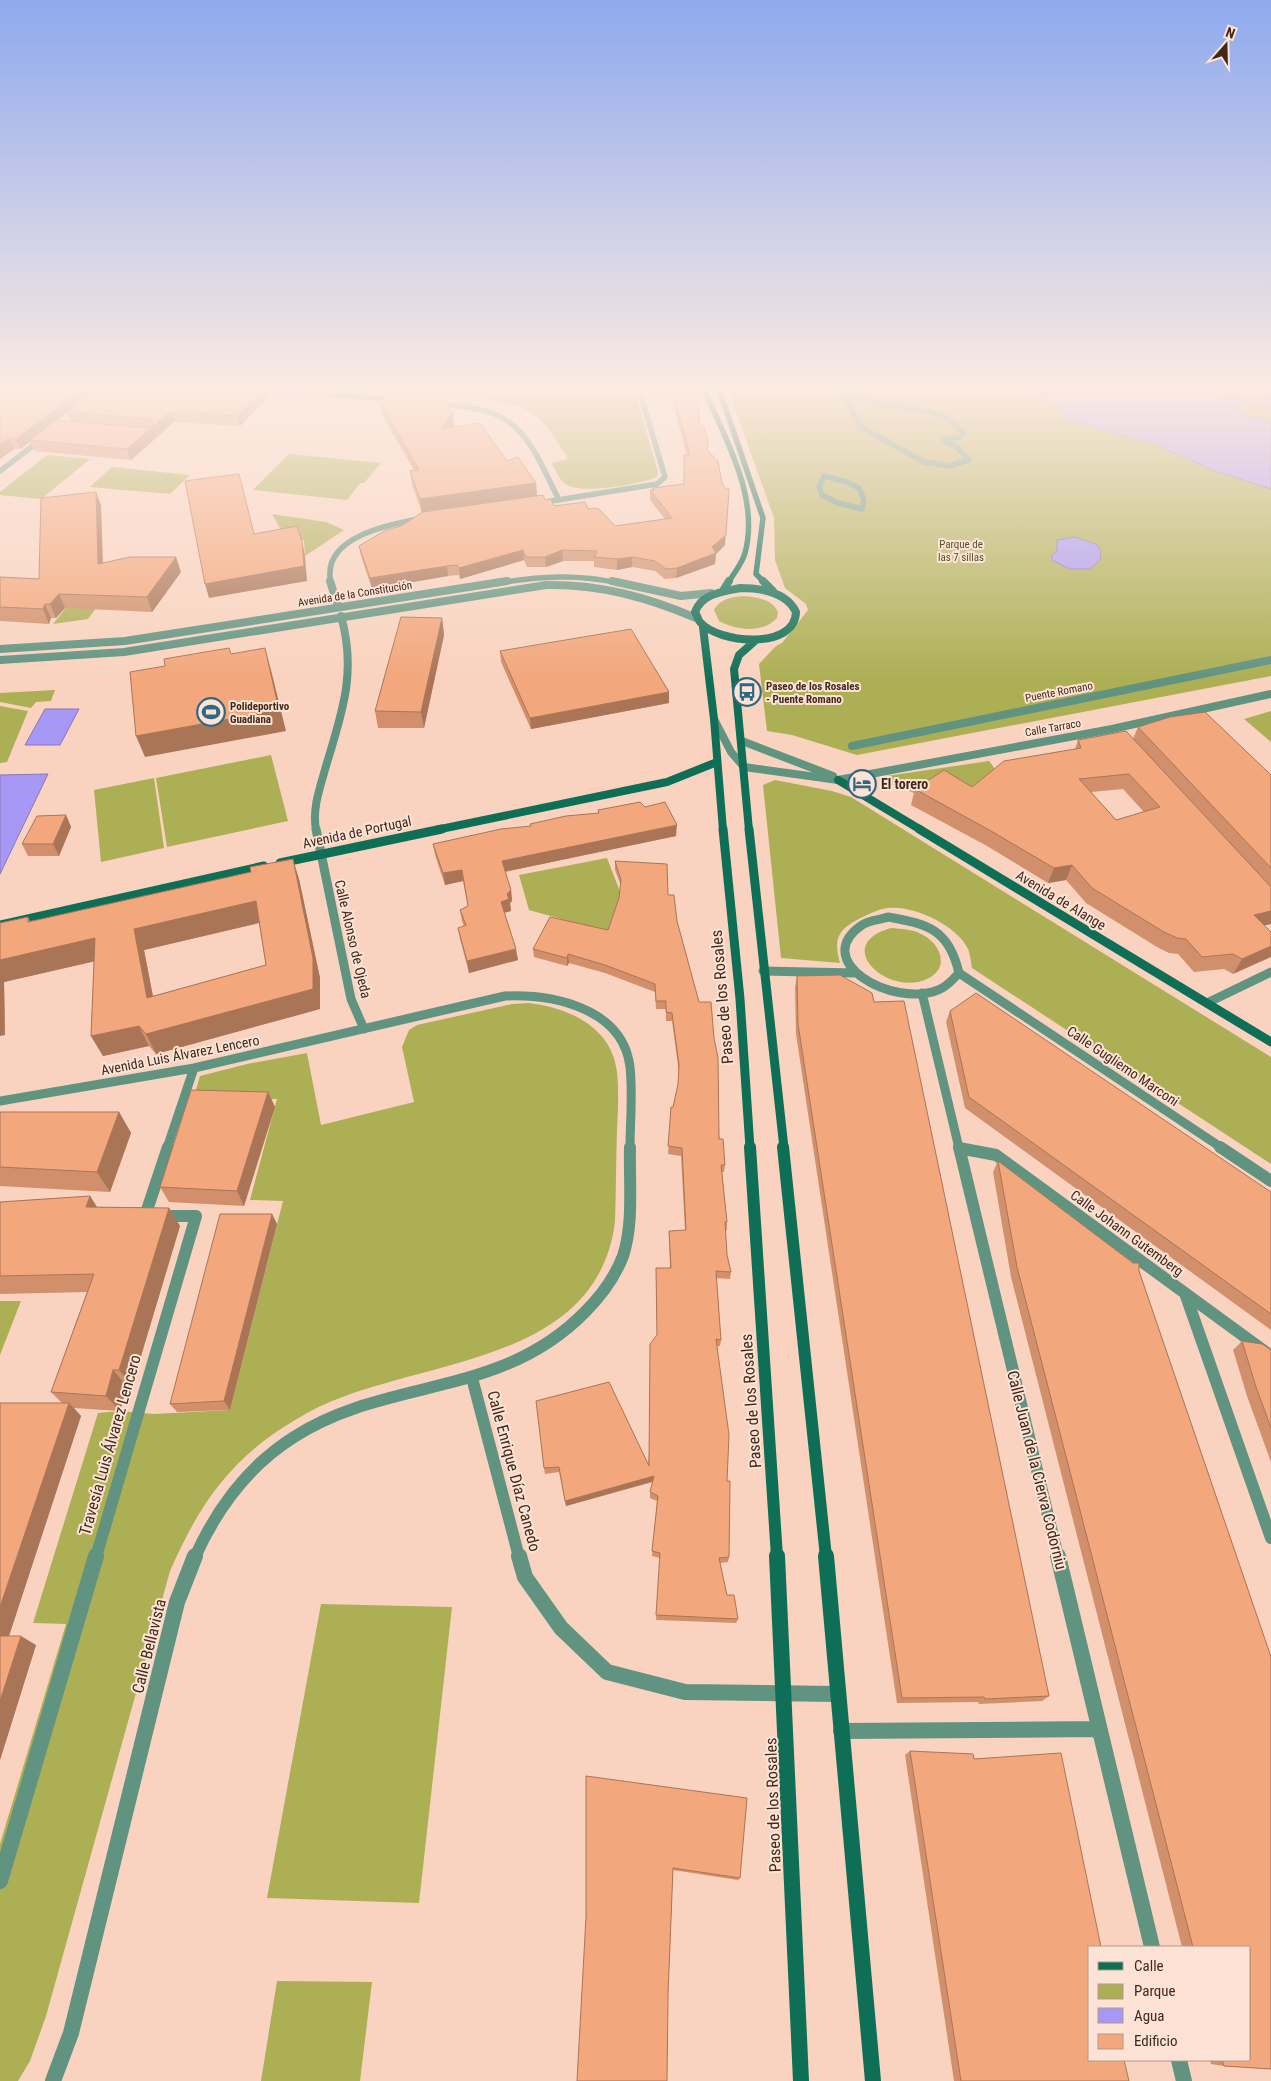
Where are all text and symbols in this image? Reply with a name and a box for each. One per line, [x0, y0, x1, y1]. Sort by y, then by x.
north arrow [1201, 20, 1251, 70]
text: N [1224, 24, 1237, 42]
park label: Parque de las 7 sillas [938, 538, 984, 564]
street label: Avenida de la Constitución [297, 579, 413, 609]
bus stop icon: Paseo de los Rosales - Puente Romano [732, 677, 762, 707]
street label: Puente Romano [1024, 679, 1094, 705]
place label: Paseo de los Rosales - Puente Romano [766, 680, 859, 706]
sports icon: Polideportivo Guadiana [196, 697, 226, 727]
place label: Polideportivo Guadiana [230, 700, 290, 726]
street label: Calle Tarraco [1024, 717, 1083, 739]
hotel icon: El torero [847, 769, 877, 799]
place label: El torero [881, 776, 928, 792]
street label: Avenida de Portugal [301, 813, 413, 851]
street label: Avenida de Alange [1013, 867, 1109, 933]
street label: Calle Alonso de Ojeda [332, 878, 374, 1000]
street label: Paseo de los Rosales [707, 929, 737, 1065]
street label: Calle Gugliemo Marconi [1064, 1023, 1182, 1109]
street label: Avenida Luis Álvarez Lencero [99, 1031, 261, 1078]
street label: Calle Johann Gutemberg [1067, 1187, 1187, 1279]
street label: Paseo de los Rosales [737, 1333, 765, 1469]
street label: Travesía Luis Álvarez Lencero [75, 1353, 145, 1537]
street label: Calle Juan de la Cierva Codorniu [1003, 1369, 1071, 1571]
street label: Calle Enrique Díaz Canedo [483, 1389, 545, 1553]
street label: Calle Bellavista [128, 1597, 170, 1695]
street label: Paseo de los Rosales [761, 1737, 785, 1873]
legend [1088, 1946, 1251, 2061]
text: Calle [1134, 1957, 1164, 1975]
text: Parque [1134, 1982, 1176, 2000]
text: Agua [1134, 2007, 1164, 2025]
text: Edificio [1134, 2032, 1177, 2050]

